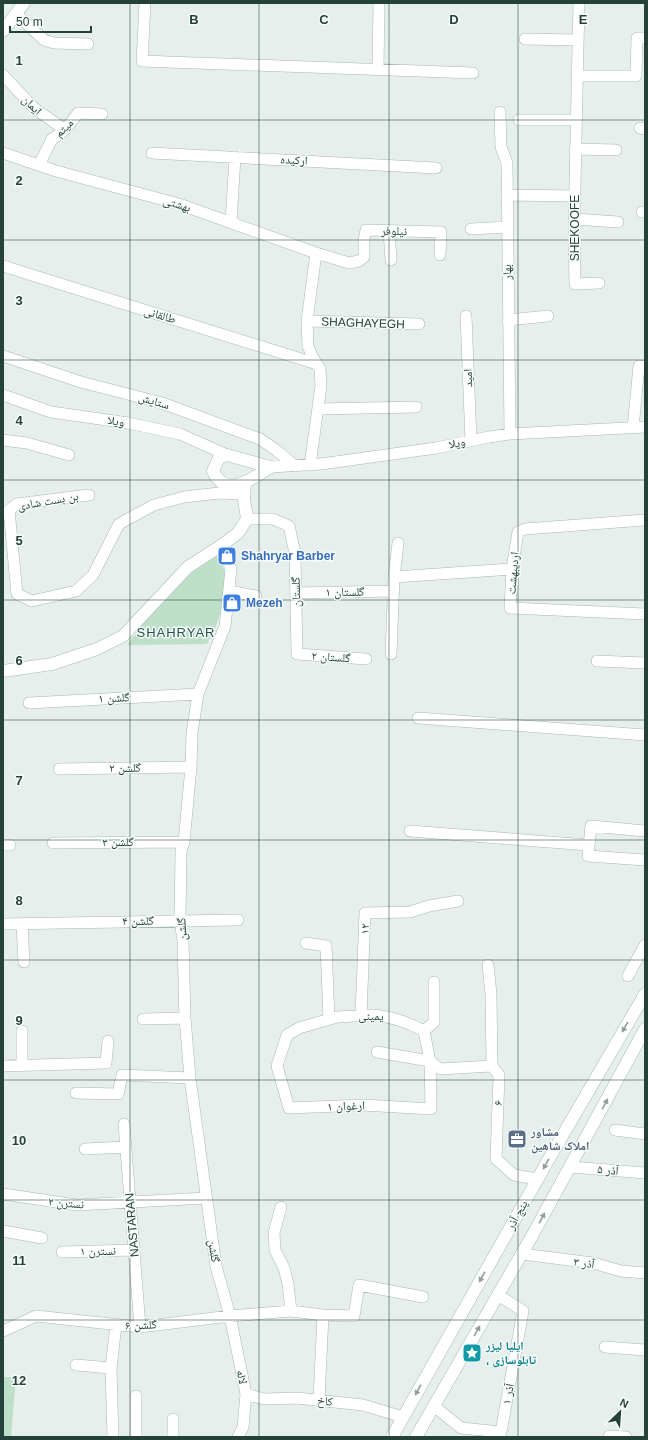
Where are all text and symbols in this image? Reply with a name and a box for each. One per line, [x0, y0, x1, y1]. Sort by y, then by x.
scale bar [10, 8, 91, 34]
text: B [189, 12, 199, 27]
text: C [319, 12, 329, 27]
text: D [449, 12, 459, 27]
text: E [579, 12, 588, 27]
text: 50 m [16, 15, 43, 29]
text: 1 [15, 53, 23, 68]
street label: ایمان [19, 92, 45, 118]
street label: میثم [52, 116, 77, 141]
street label: ارکیده [280, 152, 308, 168]
text: 2 [15, 173, 23, 188]
street label: بهشتی [161, 193, 193, 215]
street label: SHEKOOFE [568, 195, 582, 261]
street label: نیلوفر [380, 224, 407, 238]
street label: بهار [500, 264, 515, 281]
text: 3 [15, 293, 23, 308]
street label: طالقانی [142, 304, 178, 326]
street label: SHAGHAYEGH [321, 315, 405, 331]
street label: امید [461, 368, 476, 387]
street label: ستایش [137, 390, 171, 412]
text: 4 [15, 413, 23, 428]
street label: ویلا [106, 413, 126, 429]
street label: ویلا [447, 435, 467, 452]
street label: بن بست شادی [17, 489, 80, 514]
text: 5 [15, 533, 23, 548]
shop icon: Shahryar Barber [216, 545, 238, 567]
place label: Shahryar Barber [241, 549, 335, 563]
street label: اردیبهشت [504, 551, 522, 595]
street label: گلستان [289, 577, 303, 607]
street label: گلستان ۱ [325, 585, 365, 599]
shop icon: Mezeh [221, 592, 243, 614]
place label: Mezeh [246, 596, 283, 610]
district label: SHAHRYAR [136, 625, 216, 640]
street label: گلستان ۲ [311, 649, 351, 665]
text: 6 [15, 653, 23, 668]
street label: گلشن ۱ [98, 690, 130, 706]
street label: گلشن ۲ [109, 761, 141, 775]
text: 7 [15, 773, 23, 788]
street label: گلشن ۳ [102, 835, 134, 849]
text: 8 [15, 893, 23, 908]
street label: گلشن ۴ [122, 914, 154, 928]
street label: گلشن [174, 917, 190, 941]
street label: ۱۲ [358, 923, 372, 935]
street label: یمینی [358, 1009, 384, 1023]
text: 9 [15, 1013, 23, 1028]
one-way arrow [622, 1021, 629, 1033]
street label: ارغوان ۱ [327, 1098, 365, 1114]
one-way arrow [601, 1098, 608, 1110]
street label: ۶ [491, 1100, 505, 1106]
place label: مشاور املاک شاهین [530, 1125, 589, 1154]
office icon: مشاور املاک شاهین [506, 1128, 528, 1150]
text: 10 [12, 1133, 26, 1148]
one-way arrow [542, 1158, 549, 1170]
street label: آذر ۵ [597, 1162, 620, 1178]
street label: NASTARAN [122, 1192, 142, 1258]
street label: نسترن ۲ [47, 1194, 85, 1212]
street label: پنج آذر [503, 1197, 531, 1233]
one-way arrow [539, 1212, 546, 1224]
street label: گلشن [205, 1239, 223, 1263]
street label: نسترن ۱ [80, 1244, 116, 1258]
text: 11 [12, 1253, 26, 1268]
street label: آذر ۳ [573, 1255, 596, 1272]
one-way arrow [479, 1271, 486, 1283]
street label: گلشن ۶ [125, 1317, 157, 1333]
one-way arrow [474, 1325, 481, 1337]
place label: ایلیا لیزر ، تابلوسازی [485, 1339, 537, 1368]
place icon: ایلیا لیزر ، تابلوسازی [461, 1342, 483, 1364]
street label: لاله [234, 1369, 250, 1385]
text: 12 [12, 1373, 26, 1388]
street label: آذر ۱ [499, 1381, 517, 1406]
one-way arrow [415, 1384, 422, 1396]
north arrow [600, 1392, 640, 1432]
street label: کاخ [316, 1393, 334, 1409]
text: N [618, 1396, 630, 1410]

